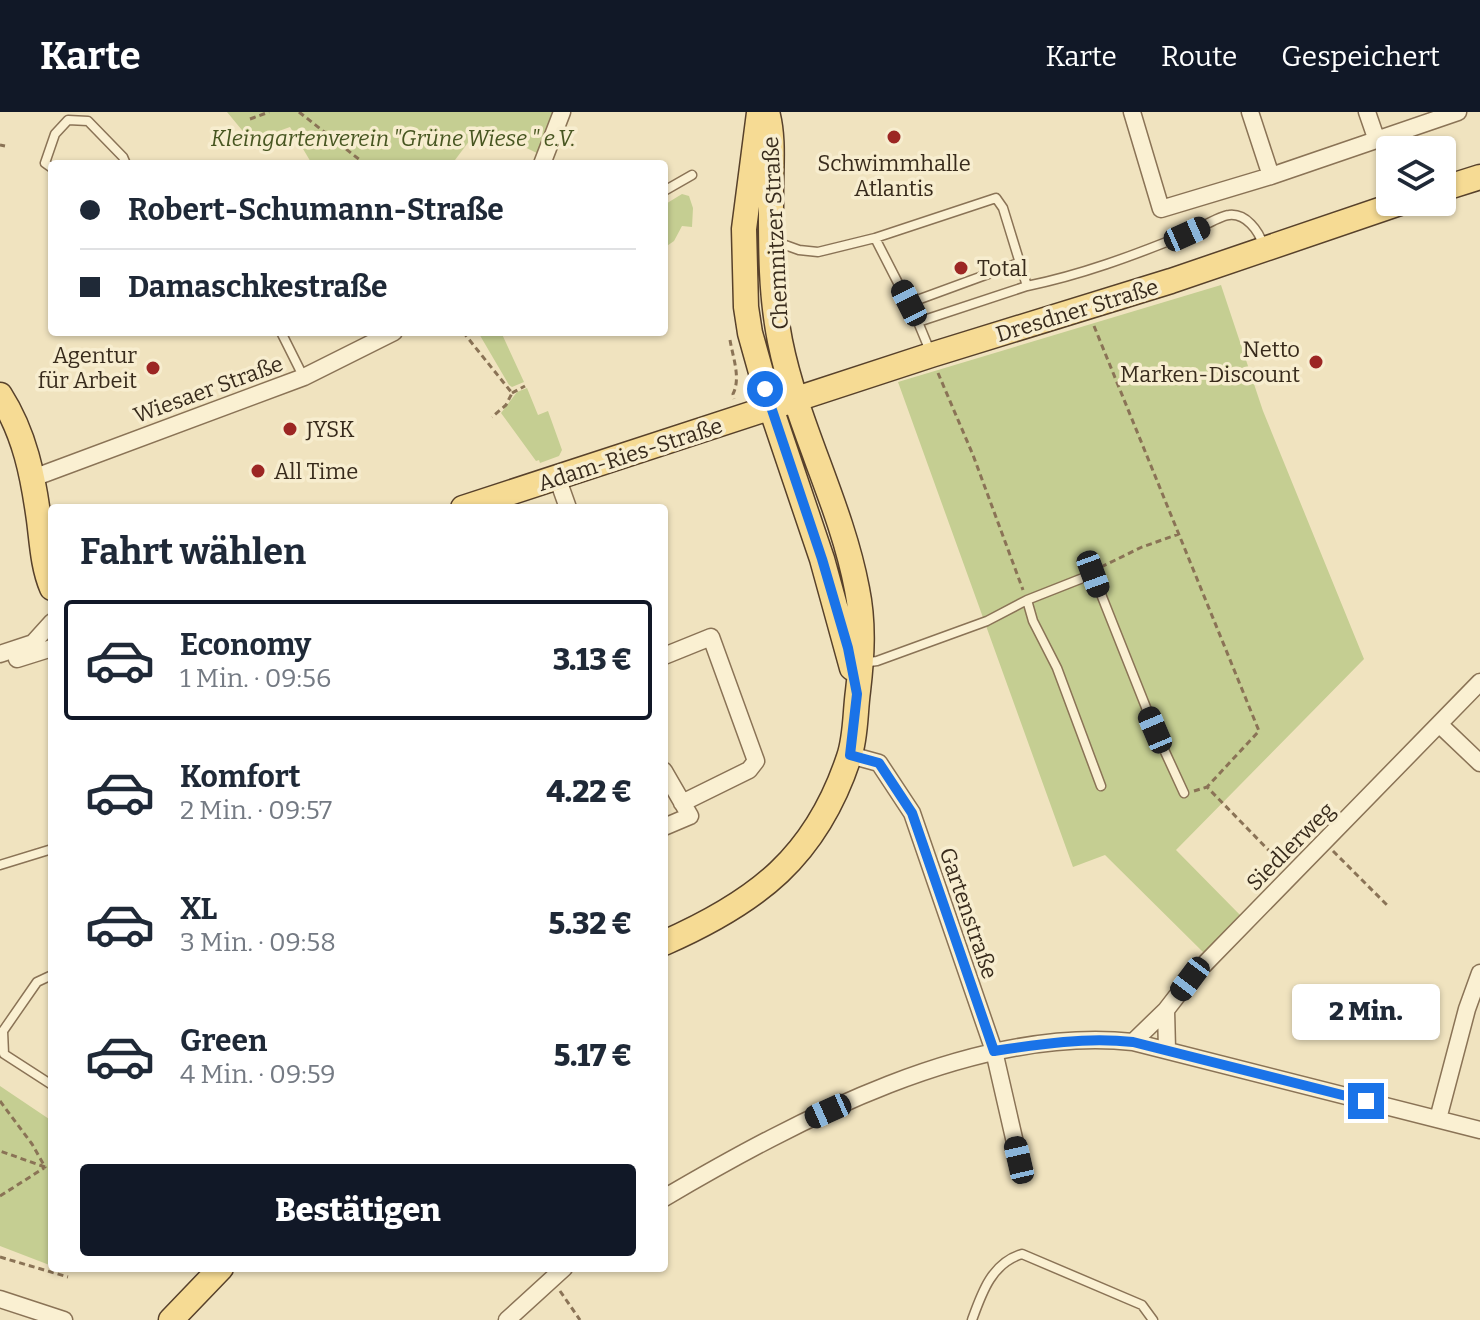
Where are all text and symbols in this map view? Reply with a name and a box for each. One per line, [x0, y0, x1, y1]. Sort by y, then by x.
text: Karte [40, 33, 141, 79]
text: Karte [1046, 40, 1117, 73]
text: Route [1161, 40, 1237, 73]
text: Gespeichert [1281, 40, 1440, 73]
park label: Kleingartenverein "Grüne Wiese " e.V. [211, 125, 575, 152]
marker: Schwimmhalle Atlantis [885, 128, 903, 146]
street label: Chemnitzer Straße [757, 136, 794, 330]
map controls [1376, 136, 1456, 216]
button: layers [1376, 136, 1456, 216]
place label: Schwimmhalle Atlantis [817, 150, 971, 202]
text: Robert-Schumann-Straße [128, 192, 504, 228]
car [1160, 213, 1214, 255]
place label: Total [977, 255, 1028, 282]
marker: Total [952, 259, 970, 277]
text: Damaschkestraße [128, 269, 388, 305]
street label: Dresdner Straße [993, 273, 1162, 348]
car [887, 276, 931, 330]
place label: Netto Marken-Discount [1120, 336, 1300, 388]
place label: Agentur für Arbeit [38, 342, 137, 394]
street label: Wiesaer Straße [130, 350, 287, 429]
marker: Netto Marken-Discount [1307, 353, 1325, 371]
marker: Agentur für Arbeit [144, 359, 162, 377]
route start [747, 371, 783, 407]
street label: Adam-Ries-Straße [534, 412, 726, 497]
place label: JYSK [305, 416, 355, 443]
marker: JYSK [281, 420, 299, 438]
place label: All Time [274, 458, 358, 485]
marker: All Time [249, 462, 267, 480]
text: Fahrt wählen [80, 530, 306, 574]
car [1074, 547, 1112, 601]
icon: car [84, 624, 156, 696]
text: Economy [180, 627, 311, 663]
text: 3.13 € [553, 642, 632, 678]
text: 1 Min. · 09:56 [180, 663, 331, 694]
car [1135, 703, 1175, 757]
icon: car [84, 756, 156, 828]
text: Komfort [180, 759, 301, 795]
text: 4.22 € [546, 774, 632, 810]
text: 2 Min. · 09:57 [180, 795, 332, 826]
street label: Siedlerweg [1241, 797, 1340, 896]
street label: Gartenstraße [933, 844, 1004, 982]
icon: car [84, 888, 156, 960]
text: XL [180, 891, 217, 927]
text: 5.32 € [548, 906, 632, 942]
text: 3 Min. · 09:58 [180, 927, 336, 958]
car [1166, 953, 1214, 1005]
callout: 2 Min. [1292, 985, 1440, 1041]
text: 2 Min. [1329, 996, 1403, 1027]
icon: car [84, 1020, 156, 1092]
text: Green [180, 1023, 267, 1059]
text: 5.17 € [554, 1038, 632, 1074]
text: 4 Min. · 09:59 [180, 1059, 336, 1090]
route end [1348, 1083, 1384, 1119]
car [801, 1090, 855, 1132]
car [1002, 1134, 1036, 1186]
button: Bestätigen [80, 1164, 636, 1256]

